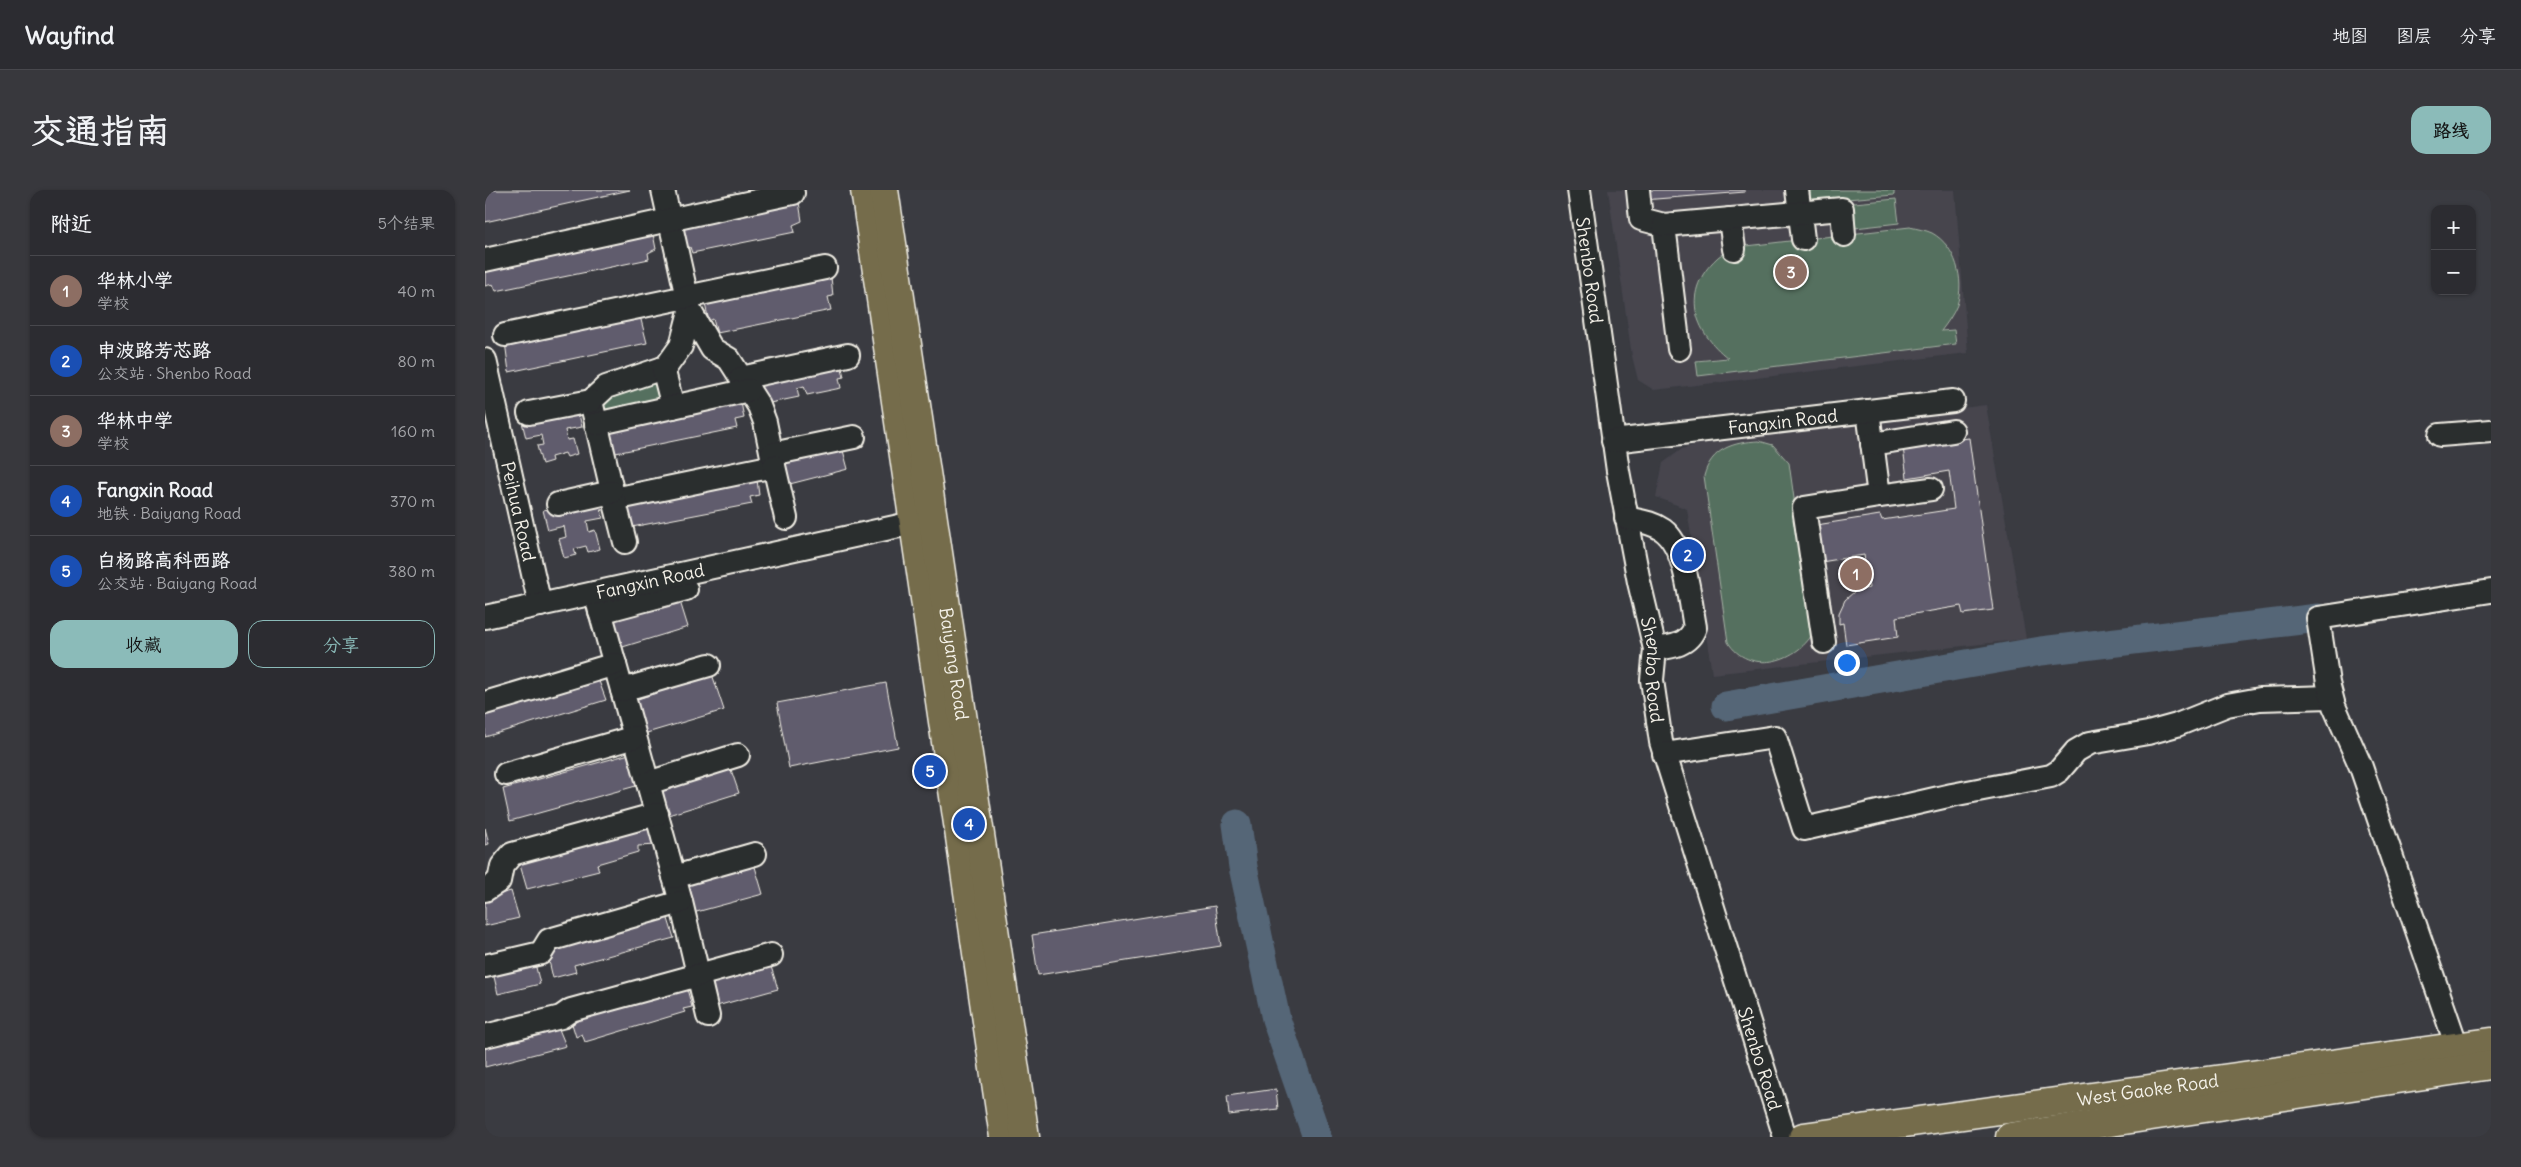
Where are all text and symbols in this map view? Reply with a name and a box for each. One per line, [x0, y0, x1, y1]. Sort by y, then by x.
text: Wayfind [25, 20, 114, 50]
text: 地图 [2332, 24, 2368, 47]
text: 图层 [2396, 24, 2432, 47]
text: 分享 [2460, 24, 2496, 47]
button: 路线 [2411, 106, 2491, 154]
text: 交通指南 [30, 108, 170, 152]
map controls [2431, 205, 2476, 295]
button: + [2431, 205, 2476, 250]
text: 附近 [50, 210, 92, 237]
text: 5个结果 [378, 213, 435, 233]
street label: Shenbo Road [1571, 216, 1609, 325]
button: − [2431, 250, 2476, 295]
pin: 3 [1775, 253, 1807, 291]
text: 华林小学 [97, 268, 173, 292]
text: 1 [63, 281, 69, 301]
text: 40 m [397, 281, 435, 301]
text: 学校 [97, 293, 129, 313]
text: 申波路芳芯路 [97, 338, 211, 362]
text: 2 [62, 351, 70, 371]
text: 80 m [397, 351, 435, 371]
text: 公交站 · Shenbo Road [97, 363, 251, 383]
street label: Fangxin Road [1727, 403, 1839, 439]
text: 华林中学 [97, 408, 173, 432]
text: 3 [61, 421, 71, 441]
text: 160 m [391, 421, 435, 441]
text: 学校 [97, 433, 129, 453]
street label: Peihua Road [497, 459, 541, 564]
text: Fangxin Road [97, 478, 213, 502]
text: 4 [61, 491, 71, 511]
text: 370 m [390, 491, 435, 511]
text: 地铁 · Baiyang Road [97, 503, 241, 523]
pin: 2 [1672, 536, 1704, 574]
text: 白杨路高科西路 [97, 548, 230, 572]
pin: 1 [1840, 555, 1872, 593]
street label: Fangxin Road [594, 558, 707, 604]
text: 5 [61, 561, 71, 581]
text: 380 m [388, 561, 435, 581]
text: 公交站 · Baiyang Road [97, 573, 257, 593]
street label: Baiyang Road [935, 606, 974, 722]
street label: Shenbo Road [1636, 614, 1670, 724]
button: 收藏 [50, 620, 238, 668]
button: 分享 [248, 620, 435, 668]
your location [1834, 650, 1860, 676]
pin: 5 [914, 752, 946, 790]
pin: 4 [953, 805, 985, 843]
street label: Shenbo Road [1733, 1004, 1787, 1113]
street label: West Gaoke Road [2076, 1068, 2220, 1111]

